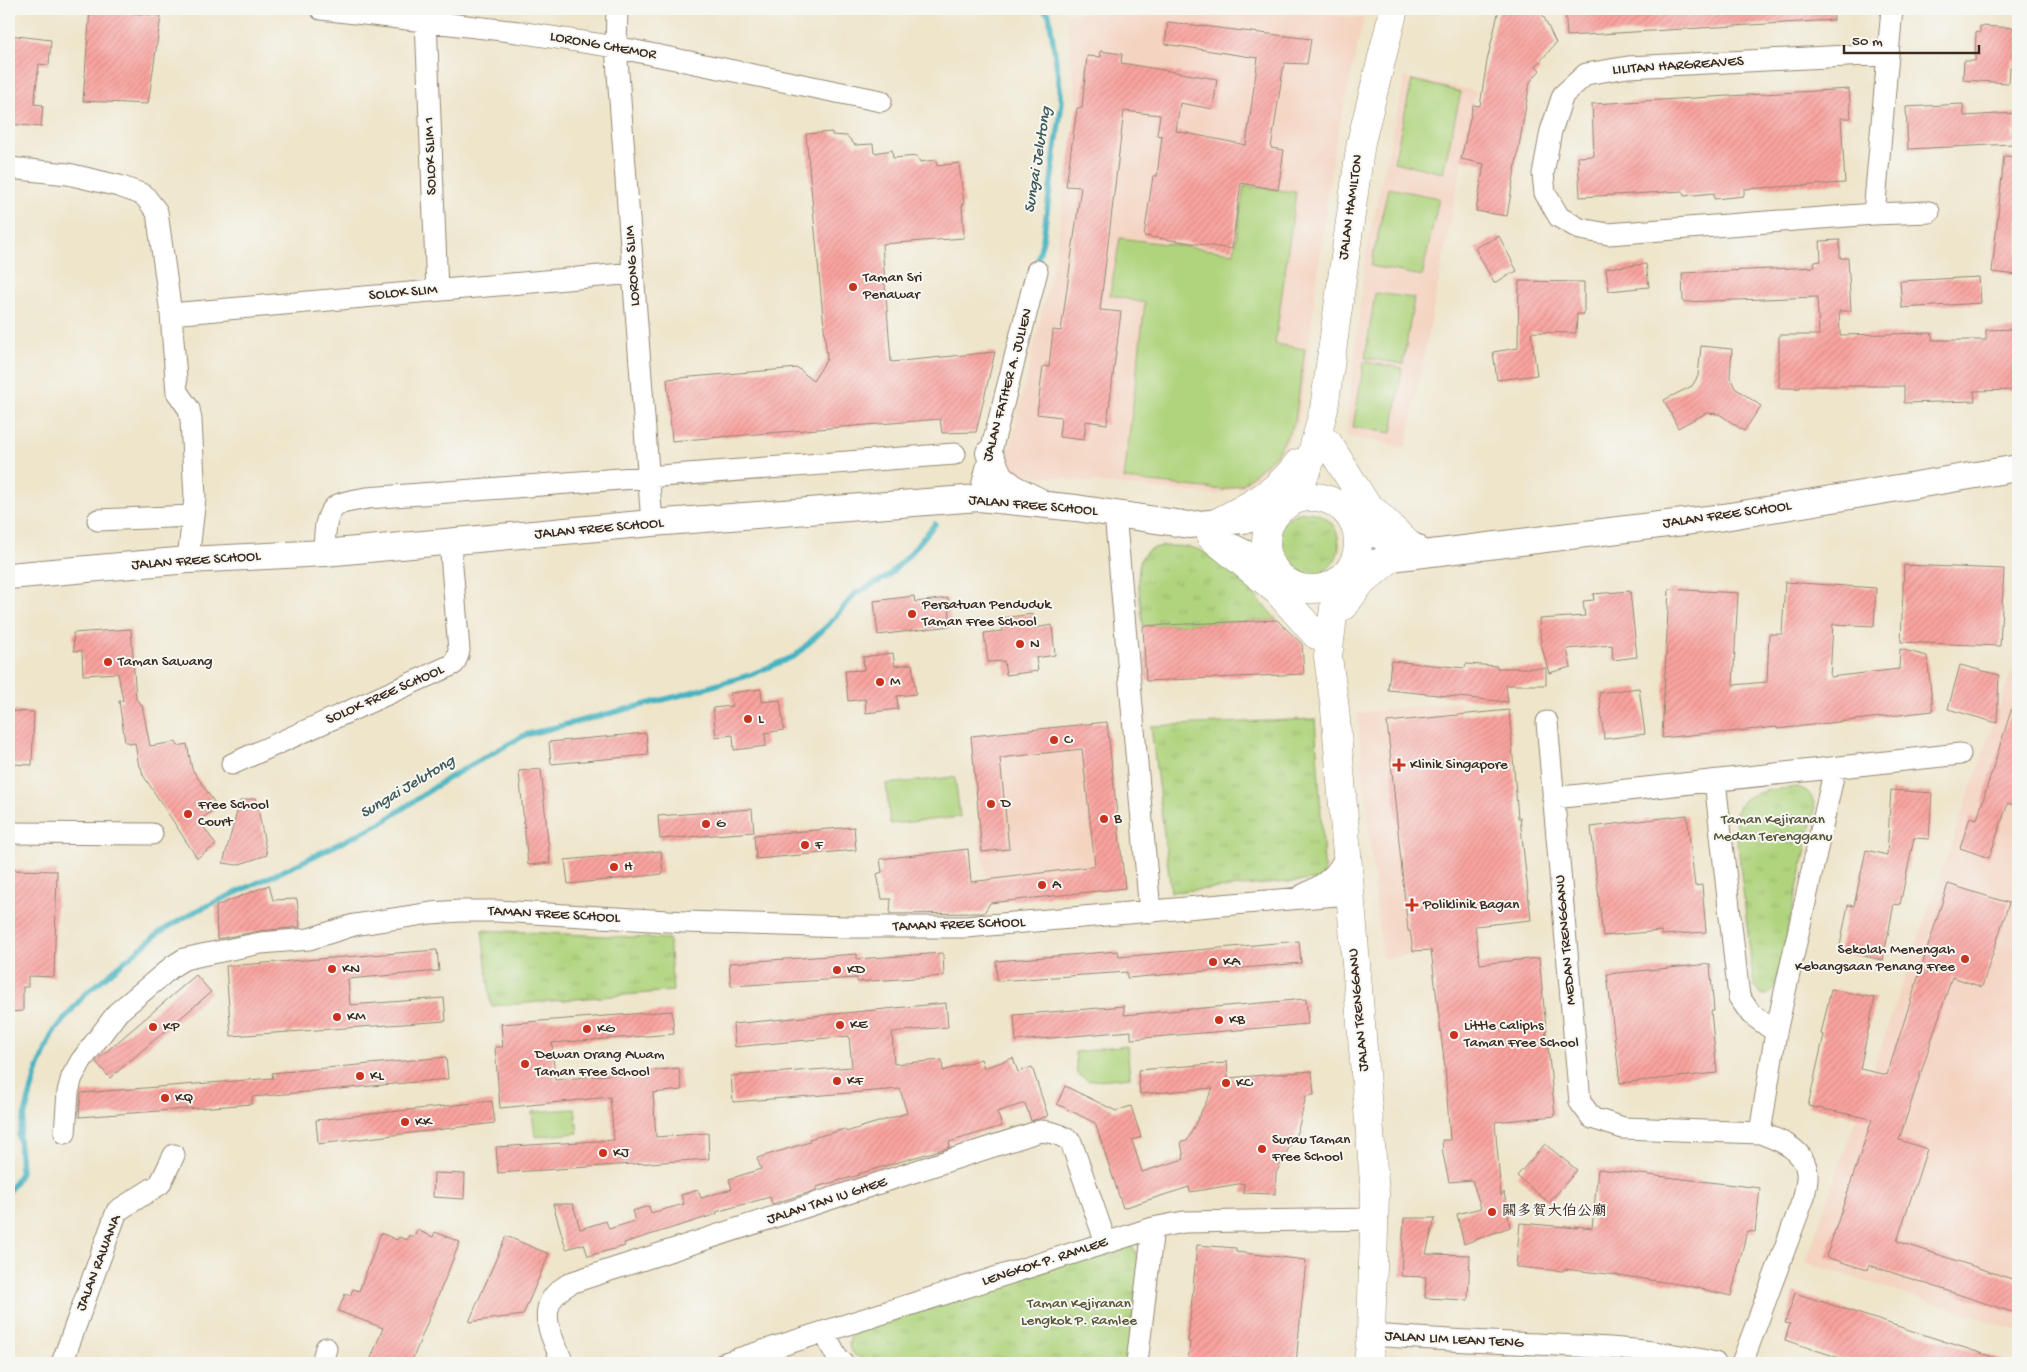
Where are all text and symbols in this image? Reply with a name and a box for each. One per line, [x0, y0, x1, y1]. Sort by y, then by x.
scale bar [1844, 22, 1980, 54]
street label: LORONG CHEMOR [548, 28, 659, 64]
text: 50 m [1852, 33, 1883, 51]
street label: LILITAN HARGREAVES [1612, 52, 1744, 80]
water label: Sungai Jelutong [1021, 105, 1057, 214]
street label: SOLOK SLIM 1 [421, 117, 441, 195]
street label: JALAN HAMILTON [1335, 153, 1367, 261]
street label: LORONG SLIM [621, 225, 645, 307]
place label: Taman Sri Penawar [862, 269, 922, 304]
street label: SOLOK SLIM [368, 281, 439, 305]
marker: Taman Sri Penawar [847, 281, 859, 293]
street label: JALAN FATHER A. JULIEN [979, 306, 1037, 464]
street label: JALAN FREE SCHOOL [968, 491, 1099, 521]
street label: JALAN FREE SCHOOL [1662, 497, 1793, 533]
street label: JALAN FREE SCHOOL [534, 514, 665, 544]
street label: JALAN FREE SCHOOL [131, 547, 262, 574]
place label: Persatuan Penduduk Taman Free School [921, 596, 1052, 631]
marker: Persatuan Penduduk Taman Free School [906, 608, 918, 620]
place label: N [1030, 635, 1040, 653]
marker: N [1014, 638, 1026, 650]
place label: Taman Sawang [117, 653, 213, 671]
marker: Taman Sawang [102, 656, 114, 668]
street label: SOLOK FREE SCHOOL [323, 661, 447, 729]
place label: M [890, 673, 901, 691]
marker: M [874, 676, 886, 688]
place label: L [758, 710, 764, 728]
marker: L [742, 713, 754, 725]
place label: C [1064, 731, 1073, 749]
marker: C [1048, 734, 1060, 746]
water label: Sungai Jelutong [357, 752, 460, 824]
place label: Klinik Singapore [1410, 756, 1508, 774]
marker: Klinik Singapore [1392, 758, 1406, 772]
place label: D [1000, 795, 1011, 813]
place label: Free School Court [197, 796, 269, 831]
marker: D [985, 798, 997, 810]
marker: Free School Court [182, 808, 194, 820]
place label: B [1113, 810, 1122, 828]
park label: Taman Kejiranan Medan Terengganu [1713, 811, 1833, 846]
marker: B [1098, 813, 1110, 825]
place label: G [716, 815, 726, 833]
marker: G [700, 818, 712, 830]
place label: F [814, 836, 824, 854]
marker: F [799, 839, 811, 851]
place label: H [624, 858, 633, 876]
marker: H [608, 861, 620, 873]
street label: MEDAN TRENGGANU [1551, 874, 1581, 1006]
place label: A [1052, 876, 1062, 894]
marker: A [1036, 879, 1048, 891]
place label: Poliklinik Bagan [1422, 896, 1519, 914]
marker: Poliklinik Bagan [1405, 898, 1419, 912]
street label: TAMAN FREE SCHOOL [487, 903, 621, 927]
street label: TAMAN FREE SCHOOL [892, 914, 1026, 936]
place label: Sekolah Menengah Kebangsaan Penang Free [1795, 941, 1955, 976]
street label: JALAN TRENGGANU [1345, 947, 1373, 1072]
place label: KA [1223, 953, 1241, 971]
marker: Sekolah Menengah Kebangsaan Penang Free [1959, 953, 1971, 965]
marker: KA [1207, 956, 1219, 968]
place label: KN [342, 960, 360, 978]
place label: KD [847, 961, 865, 979]
marker: KN [326, 963, 338, 975]
marker: KD [831, 964, 843, 976]
place label: KM [347, 1008, 366, 1026]
marker: KM [331, 1011, 343, 1023]
place label: KB [1229, 1011, 1245, 1029]
marker: KB [1213, 1014, 1225, 1026]
place label: KE [850, 1016, 868, 1034]
place label: Little Caliphs Taman Free School [1463, 1017, 1579, 1052]
place label: KP [163, 1018, 180, 1036]
marker: KE [834, 1019, 846, 1031]
place label: KG [597, 1020, 615, 1038]
marker: KP [147, 1021, 159, 1033]
marker: KG [581, 1023, 593, 1035]
marker: Little Caliphs Taman Free School [1448, 1029, 1460, 1041]
place label: Dewan Orang Awam Taman Free School [534, 1046, 665, 1081]
marker: Dewan Orang Awam Taman Free School [519, 1058, 531, 1070]
place label: KL [370, 1067, 384, 1085]
marker: KL [354, 1070, 366, 1082]
place label: KF [847, 1072, 864, 1090]
place label: KC [1236, 1074, 1253, 1092]
marker: KF [831, 1075, 843, 1087]
marker: KC [1220, 1077, 1232, 1089]
place label: KQ [175, 1089, 193, 1107]
marker: KQ [159, 1092, 171, 1104]
place label: KK [415, 1113, 433, 1131]
marker: KK [399, 1116, 411, 1128]
place label: Surau Taman Free School [1271, 1131, 1350, 1166]
marker: Surau Taman Free School [1256, 1143, 1268, 1155]
place label: KJ [613, 1144, 630, 1162]
marker: KJ [597, 1147, 609, 1159]
street label: JALAN TAN IU GHEE [765, 1173, 890, 1229]
place label: 闗多賀大伯公廟 [1502, 1202, 1607, 1221]
marker: 闗多賀大伯公廟 [1486, 1206, 1498, 1218]
street label: JALAN RAWANA [72, 1211, 126, 1314]
street label: LENGKOK P. RAMLEE [980, 1233, 1111, 1291]
park label: Taman Kejiranan Lengkok P. Ramlee [1021, 1295, 1137, 1330]
street label: JALAN LIM LEAN TENG [1384, 1327, 1524, 1353]

